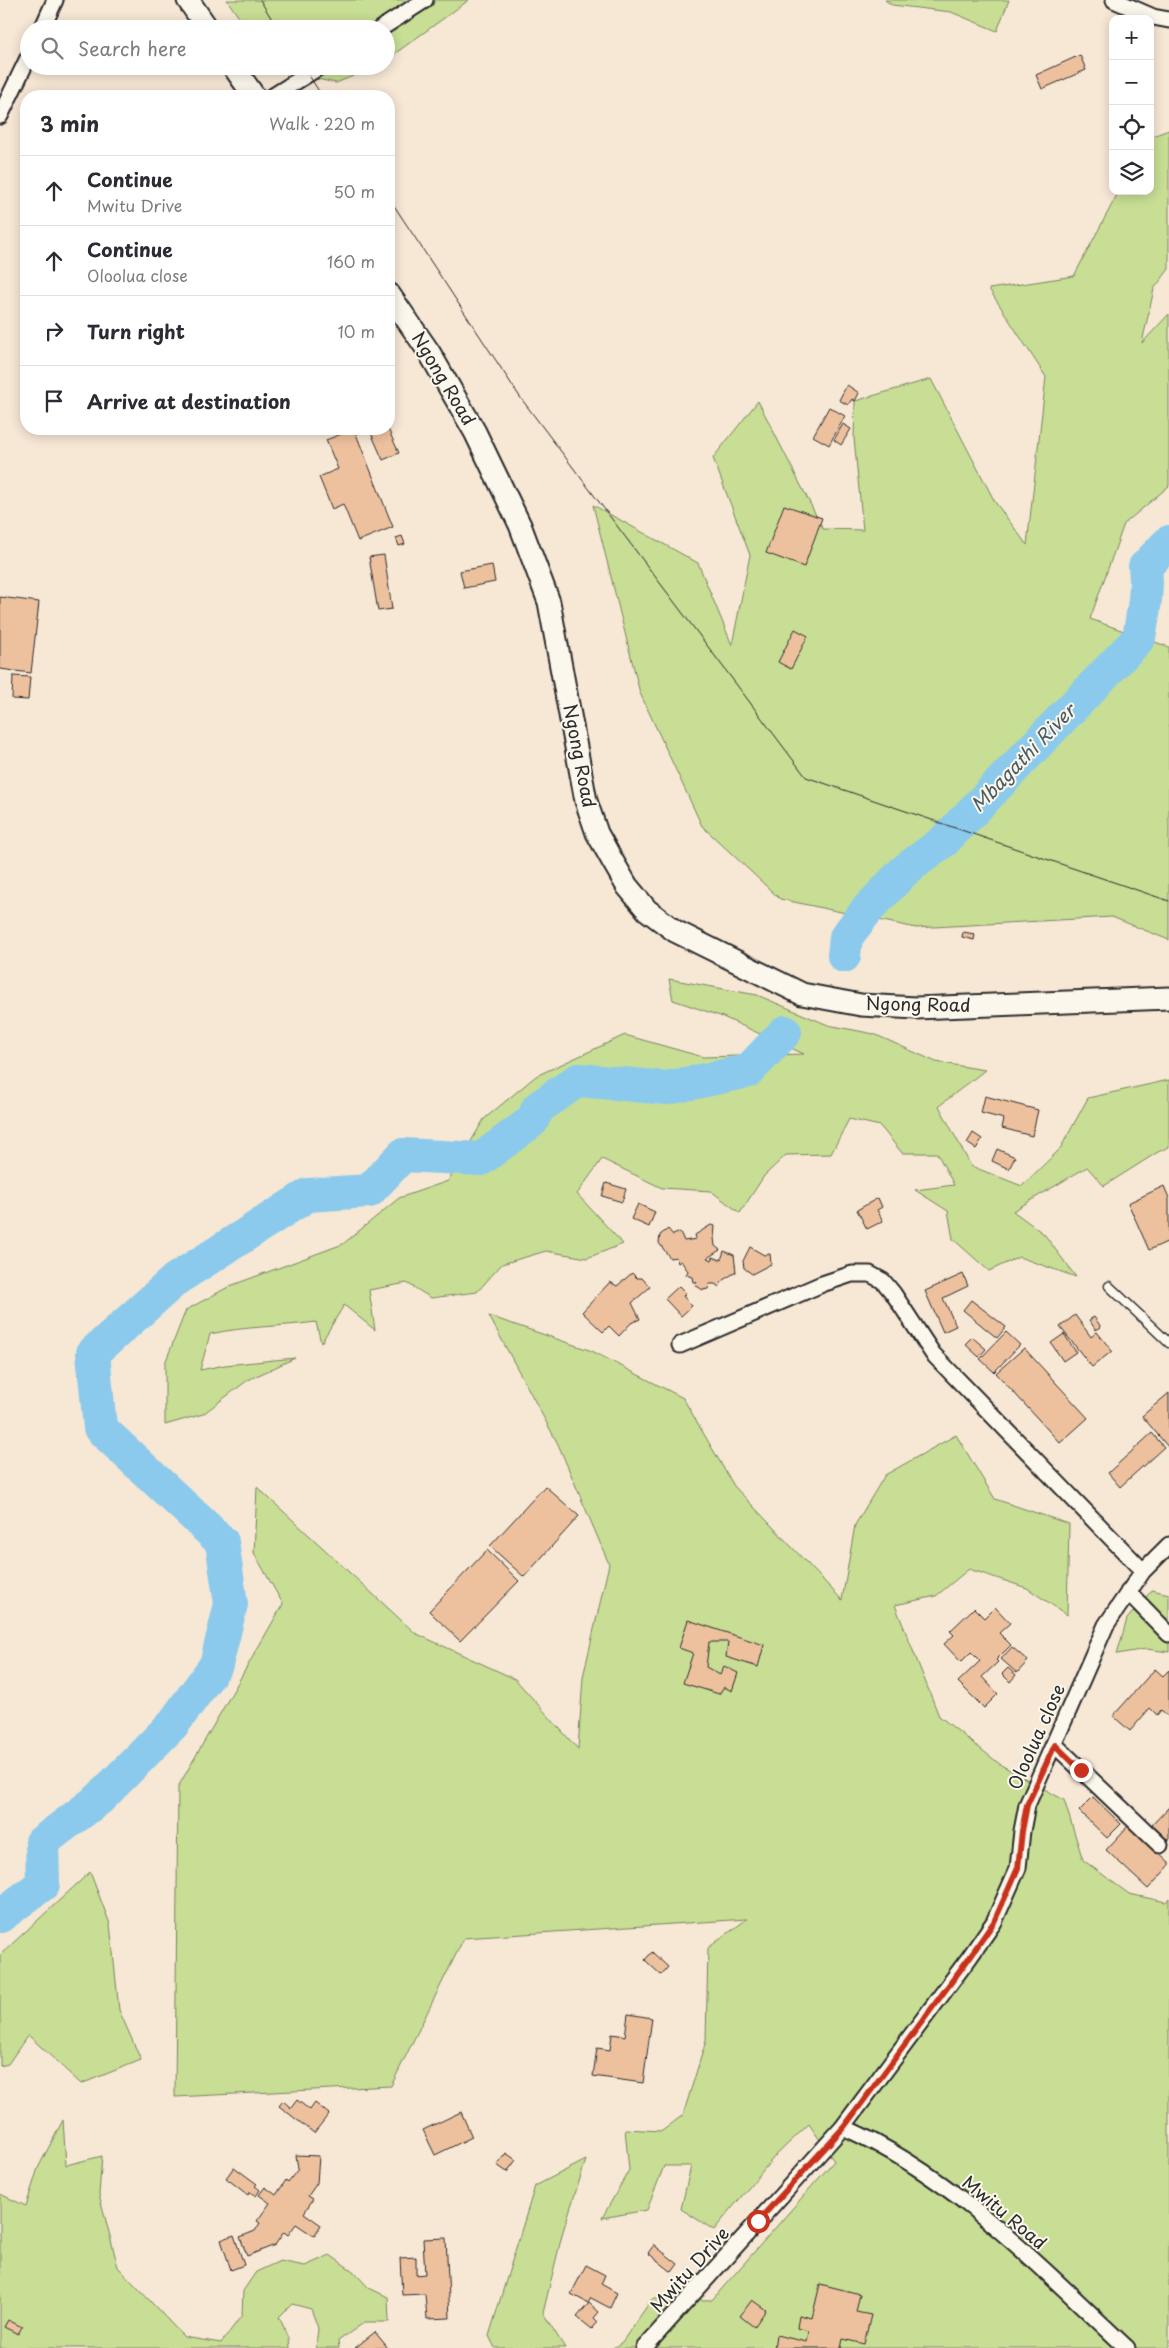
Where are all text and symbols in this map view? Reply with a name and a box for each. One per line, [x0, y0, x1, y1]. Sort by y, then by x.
map controls [1109, 15, 1154, 195]
button: + [1109, 15, 1154, 60]
search box [20, 20, 395, 75]
icon: search [38, 34, 66, 62]
text: Search here [78, 34, 187, 62]
button: − [1109, 60, 1154, 105]
button: locate [1109, 105, 1154, 150]
text: 3 min [40, 107, 99, 139]
text: Walk · 220 m [269, 111, 375, 135]
button: layers [1109, 150, 1154, 195]
text: Continue [87, 165, 173, 193]
icon: ahead [40, 177, 68, 205]
text: 50 m [334, 179, 375, 203]
text: Mwitu Drive [87, 193, 182, 217]
text: Continue [87, 235, 173, 263]
icon: ahead [40, 247, 68, 275]
text: 160 m [327, 249, 375, 273]
text: Oloolua close [87, 263, 188, 287]
icon: right [40, 317, 68, 345]
text: Turn right [87, 317, 185, 345]
text: 10 m [338, 319, 375, 343]
street label: Ngong Road [406, 326, 483, 430]
icon: arrive [40, 387, 68, 415]
text: Arrive at destination [87, 387, 291, 415]
water label: Mbagathi River [963, 695, 1083, 817]
street label: Ngong Road [557, 702, 604, 810]
street label: Ngong Road [865, 989, 971, 1018]
street label: Oloolua close [1000, 1679, 1071, 1794]
route end [1070, 1759, 1093, 1782]
street label: Mwitu Road [957, 2168, 1053, 2255]
route start [747, 2210, 770, 2233]
street label: Mwitu Drive [643, 2220, 735, 2318]

